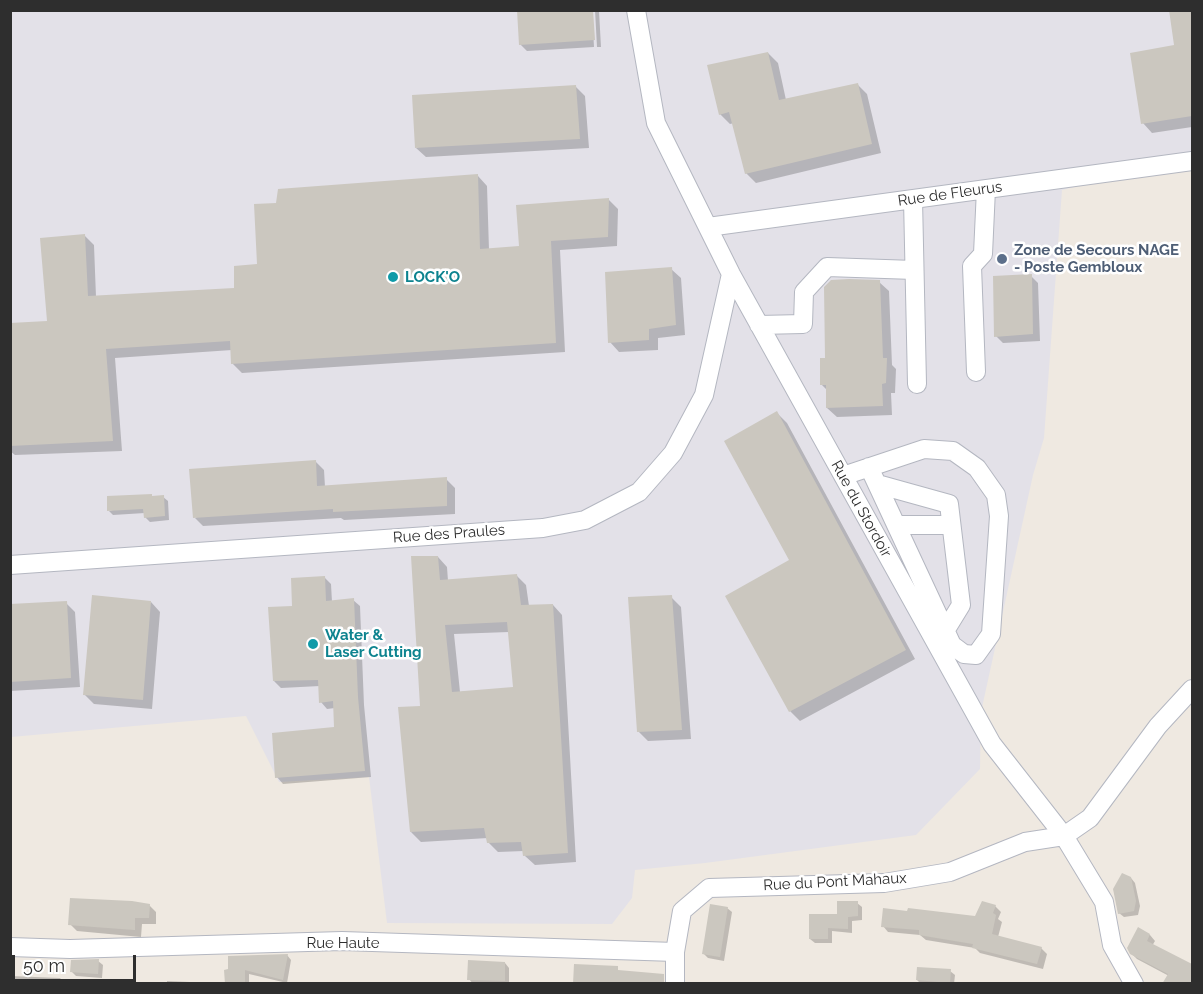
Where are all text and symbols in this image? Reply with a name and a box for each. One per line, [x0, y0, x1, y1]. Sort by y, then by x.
street label: Rue de Fleurus [897, 178, 1003, 210]
place label: Zone de Secours NAGE - Poste Gembloux [1014, 241, 1179, 276]
marker: Zone de Secours NAGE - Poste Gembloux [995, 252, 1009, 266]
place label: LOCK'O [405, 268, 460, 286]
marker: LOCK'O [386, 270, 400, 284]
street label: Rue du Stordoir [827, 457, 895, 561]
street label: Rue des Praules [392, 521, 506, 547]
place label: Water & Laser Cutting [325, 626, 422, 661]
marker: Water & Laser Cutting [306, 637, 320, 651]
street label: Rue du Pont Mahaux [763, 869, 907, 895]
street label: Rue Haute [307, 934, 379, 952]
scale bar [15, 943, 140, 981]
text: 50 m [23, 955, 65, 976]

